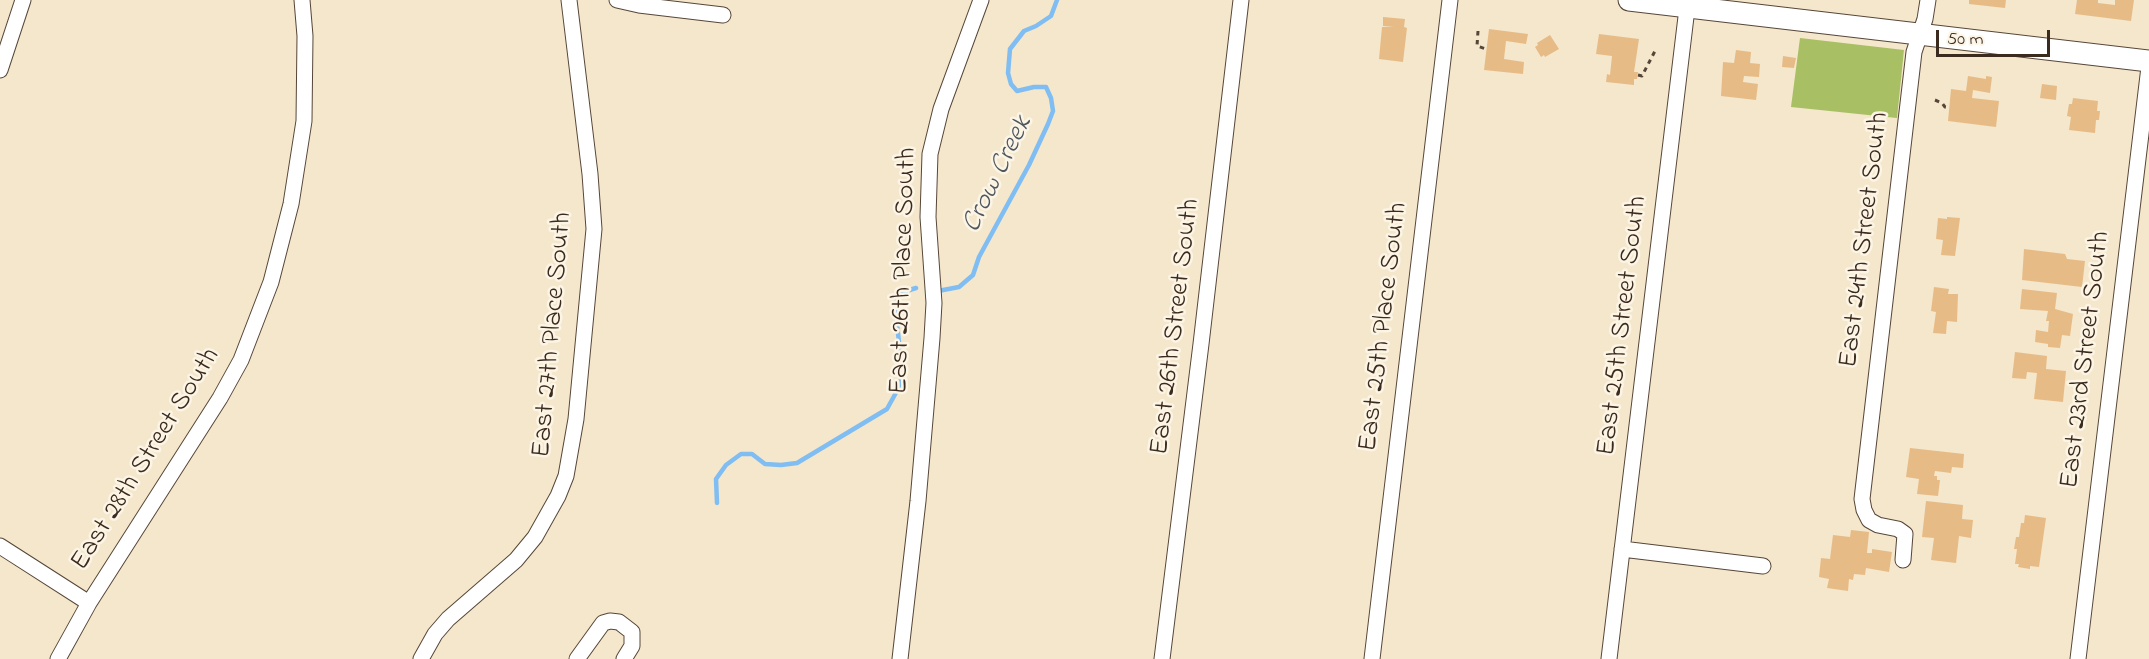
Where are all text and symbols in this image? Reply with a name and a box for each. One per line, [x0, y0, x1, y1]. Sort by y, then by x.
scale bar [1939, 18, 2053, 56]
text: 50 m [1947, 27, 1984, 53]
street label: East 24th Street South [1834, 110, 1898, 370]
water label: Crow Creek [956, 111, 1042, 239]
street label: East 26th Place South [884, 147, 926, 395]
street label: East 25th Street South [1592, 194, 1656, 458]
street label: East 26th Street South [1145, 197, 1209, 457]
street label: East 25th Place South [1354, 201, 1416, 453]
street label: East 27th Place South [527, 211, 581, 459]
street label: East 23rd Street South [2055, 230, 2119, 490]
street label: East 28th Street South [65, 343, 229, 577]

